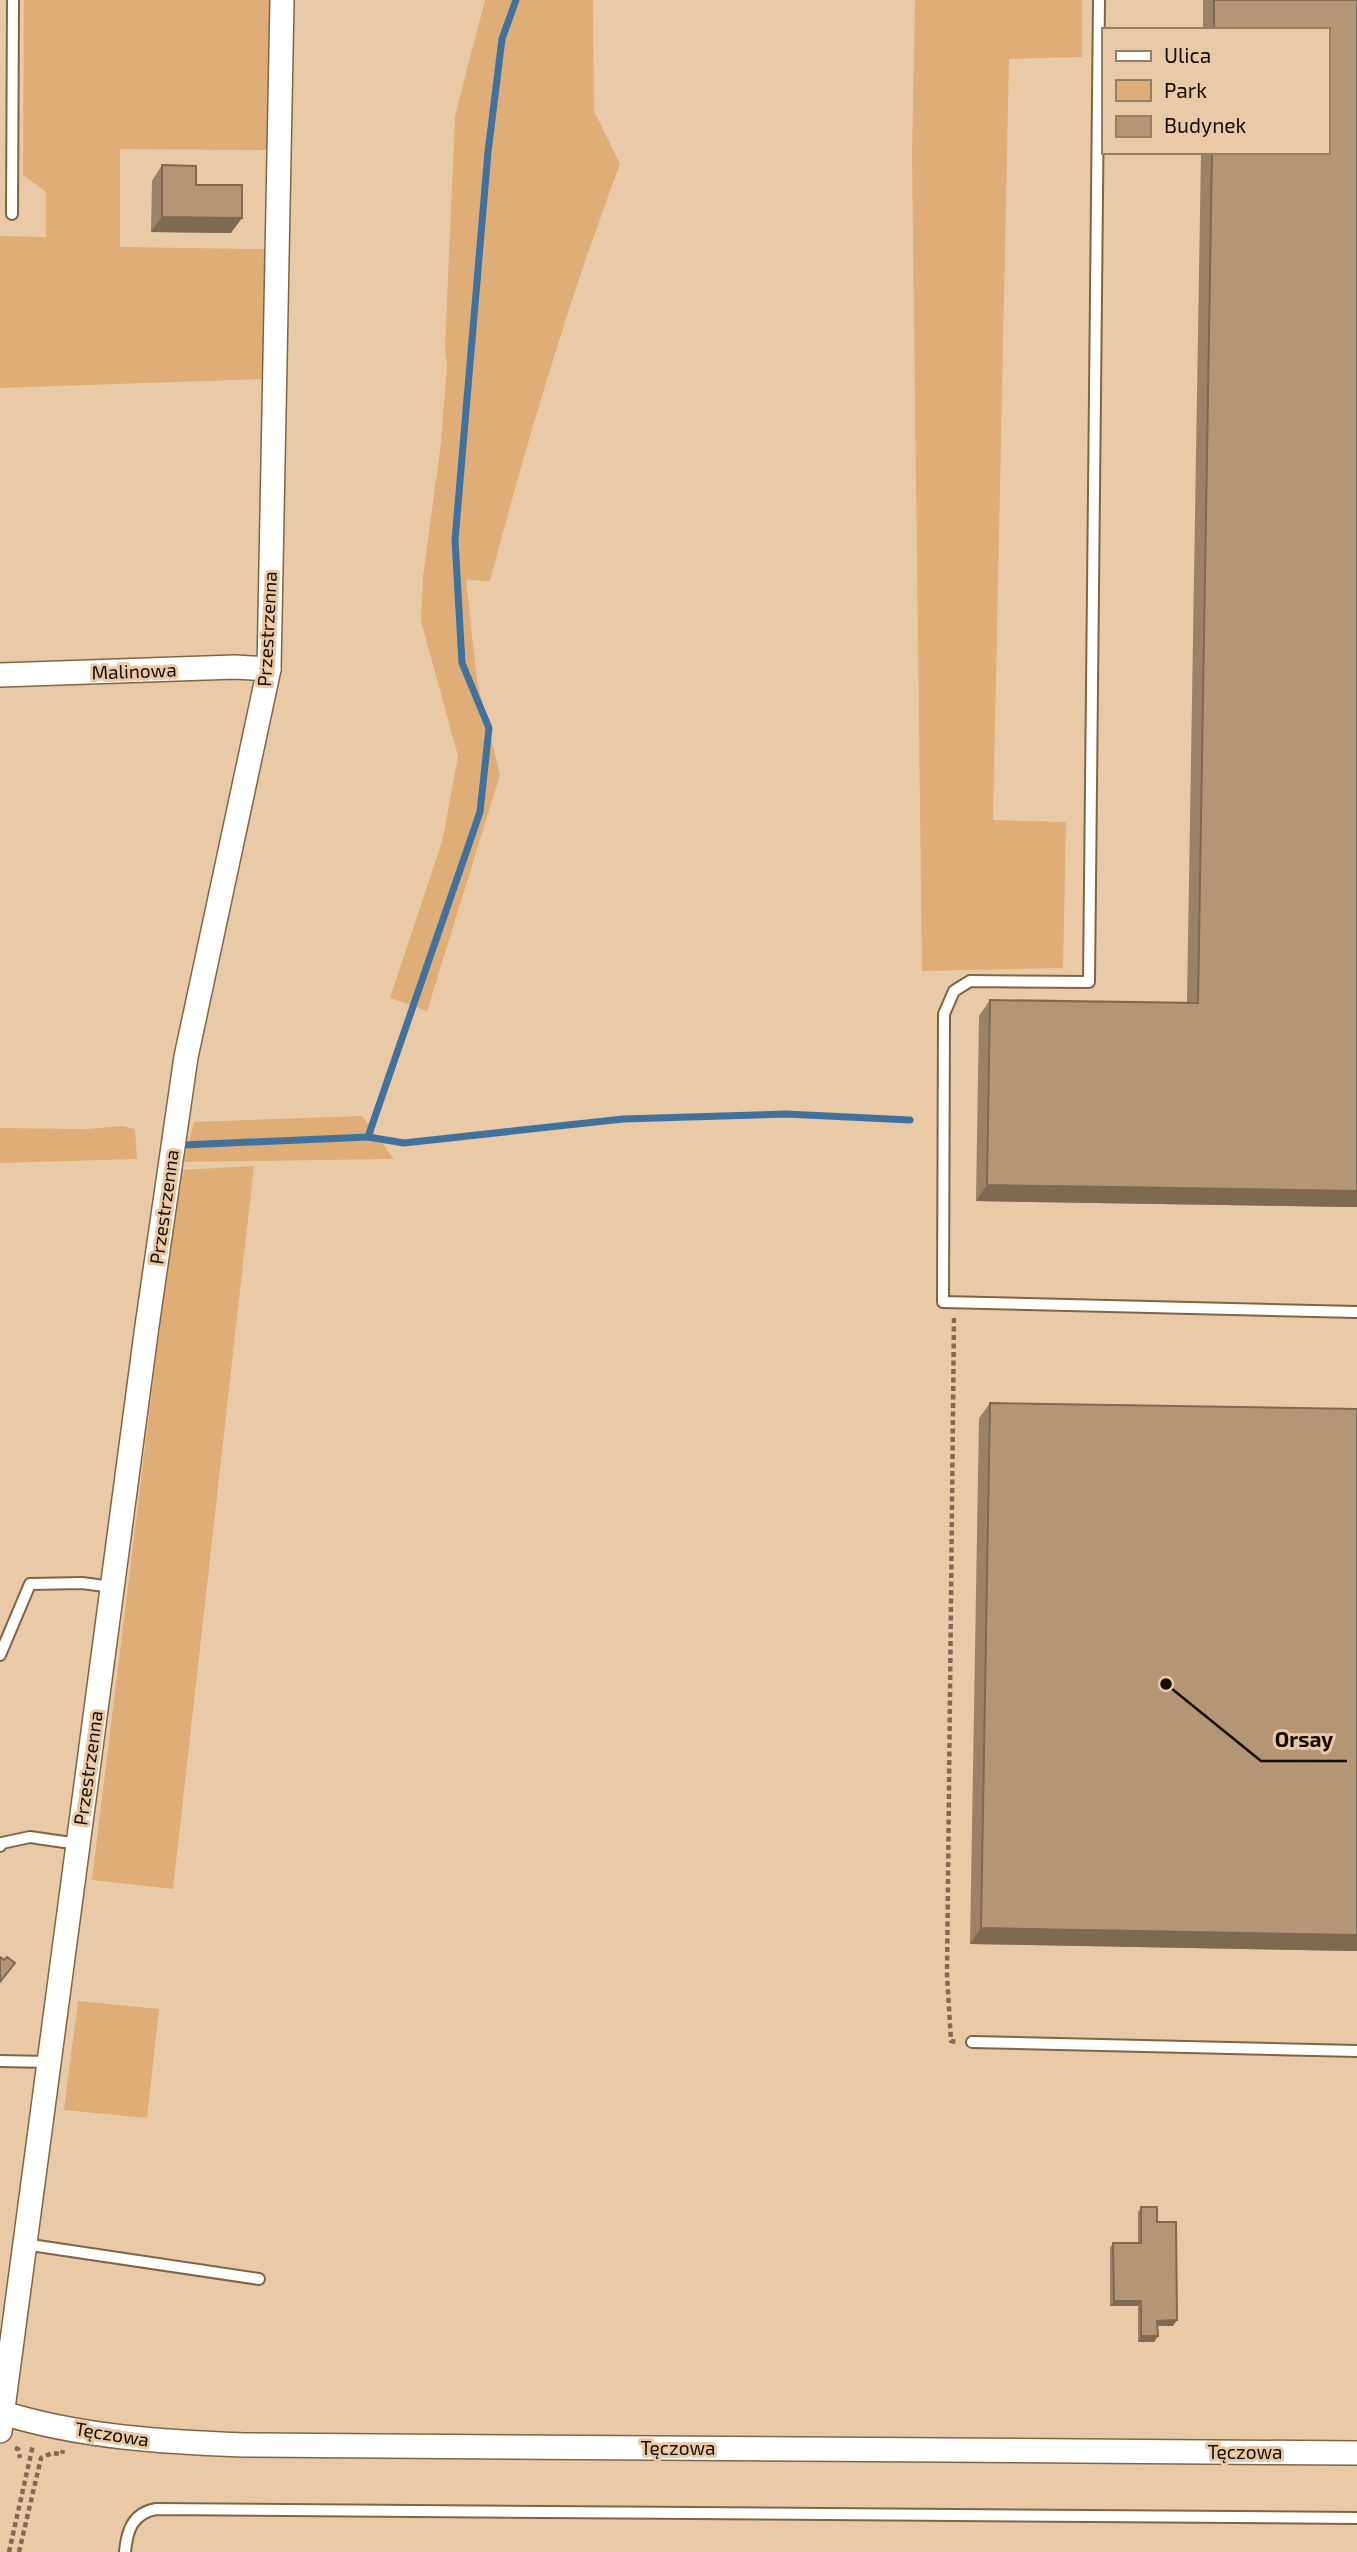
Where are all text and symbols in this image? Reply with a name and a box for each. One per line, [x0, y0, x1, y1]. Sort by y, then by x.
legend [1102, 28, 1329, 154]
text: Ulica [1164, 42, 1211, 67]
text: Park [1164, 77, 1207, 102]
text: Budynek [1164, 112, 1247, 137]
street label: Przestrzenna [252, 571, 281, 687]
street label: Malinowa [91, 658, 177, 683]
street label: Przestrzenna [144, 1148, 183, 1266]
street label: Przestrzenna [68, 1709, 107, 1827]
callout: Orsay [1261, 1719, 1347, 1761]
text: Orsay [1275, 1726, 1333, 1752]
street label: Tęczowa [73, 2416, 151, 2451]
street label: Tęczowa [641, 2436, 715, 2459]
street label: Tęczowa [1208, 2440, 1282, 2463]

